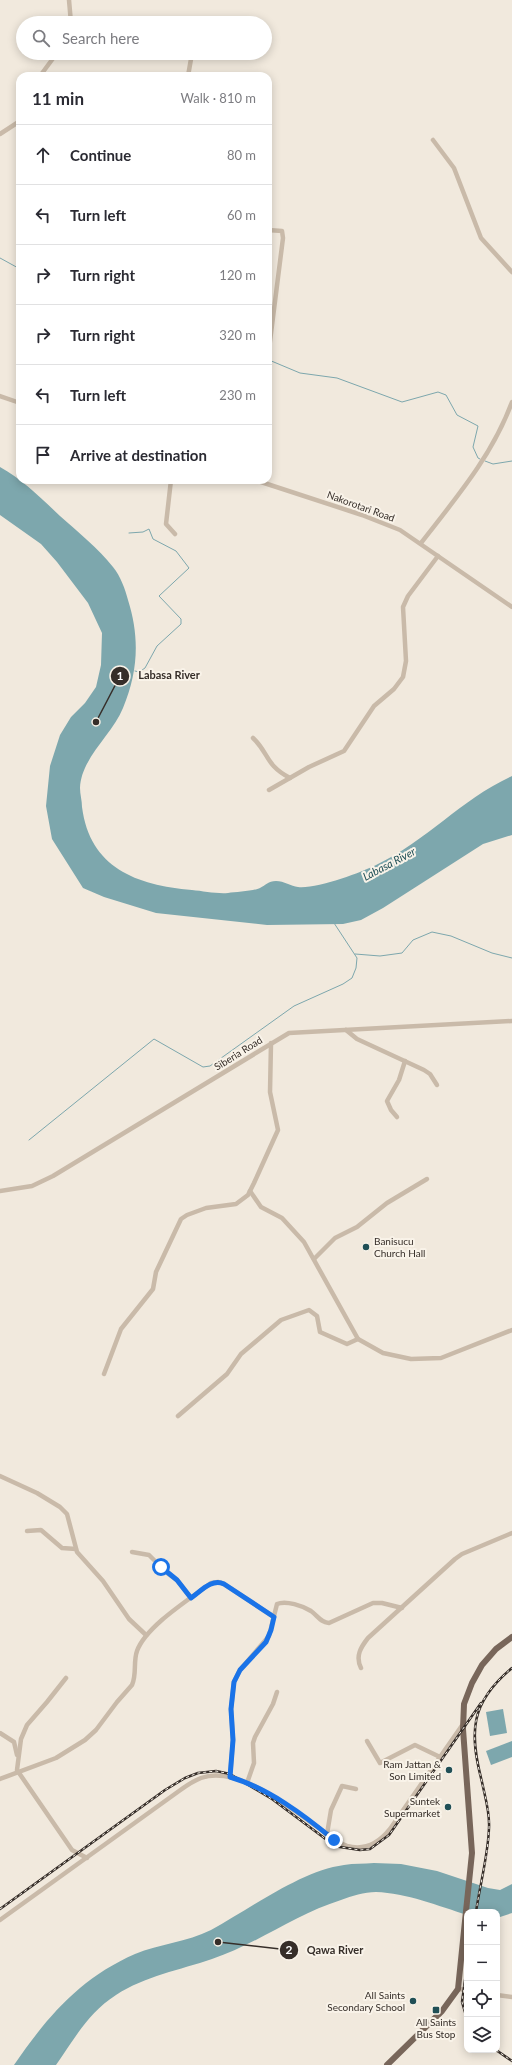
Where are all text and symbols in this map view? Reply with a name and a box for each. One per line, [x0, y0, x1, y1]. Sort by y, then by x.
search box [16, 16, 272, 60]
icon: search [30, 27, 52, 49]
text: Search here [62, 29, 139, 47]
text: 11 min [32, 88, 84, 109]
text: Walk · 810 m [180, 90, 256, 106]
icon: ahead [32, 144, 54, 166]
text: Continue [70, 146, 131, 164]
text: 80 m [227, 147, 256, 163]
icon: left [32, 204, 54, 226]
text: Turn left [70, 206, 126, 224]
text: 60 m [227, 207, 256, 223]
icon: right [32, 264, 54, 286]
text: Turn right [70, 266, 135, 284]
text: 120 m [219, 267, 256, 283]
icon: right [32, 324, 54, 346]
text: Turn right [70, 326, 135, 344]
text: 320 m [219, 327, 256, 343]
icon: left [32, 384, 54, 406]
text: Turn left [70, 386, 126, 404]
text: 230 m [219, 387, 256, 403]
icon: arrive [32, 444, 54, 466]
text: Arrive at destination [70, 446, 207, 464]
street label: Nakorotari Road [325, 488, 397, 524]
callout: Labasa River [110, 664, 207, 687]
text: 1 [117, 668, 124, 683]
text: Labasa River [138, 668, 201, 681]
water label: Labasa River [360, 844, 418, 883]
street label: Siberia Road [212, 1033, 264, 1073]
place label: Banisucu Church Hall [374, 1235, 425, 1259]
marker: Banisucu Church Hall [361, 1242, 371, 1252]
route start [152, 1558, 170, 1576]
place label: Ram Jattan & Son Limited [383, 1758, 442, 1782]
marker: Ram Jattan & Son Limited [444, 1765, 454, 1775]
place label: Suntek Supermarket [384, 1795, 441, 1819]
marker: Suntek Supermarket [443, 1802, 453, 1812]
route end [325, 1831, 343, 1849]
map controls [464, 1909, 500, 2053]
button: + [464, 1909, 500, 1945]
callout: Qawa River [279, 1939, 371, 1962]
text: 2 [286, 1942, 293, 1957]
text: Qawa River [307, 1943, 364, 1956]
button: − [464, 1945, 500, 1981]
button: locate [464, 1981, 500, 2017]
place label: All Saints Secondary School [327, 1989, 405, 2013]
marker: All Saints Secondary School [408, 1996, 418, 2006]
marker: All Saints Bus Stop [431, 2005, 441, 2015]
place label: All Saints Bus Stop [416, 2016, 456, 2040]
button: layers [464, 2017, 500, 2053]

